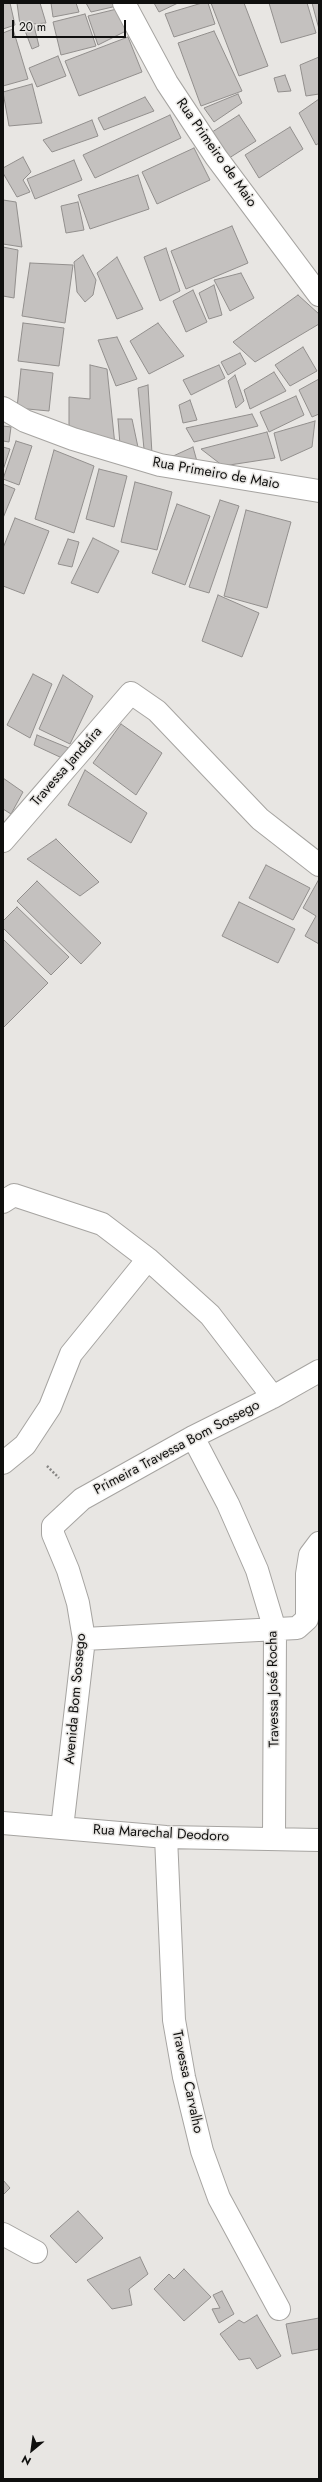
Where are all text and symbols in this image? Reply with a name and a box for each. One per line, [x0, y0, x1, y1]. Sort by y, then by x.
scale bar [14, 12, 128, 38]
text: 20 m [19, 18, 46, 36]
street label: Rua Primeiro de Maio [172, 95, 260, 211]
street label: Rua Primeiro de Maio [151, 455, 281, 493]
street label: Travessa Jandaíra [28, 724, 106, 810]
street label: Primeira Travessa Bom Sossego [91, 1397, 263, 1499]
street label: Travessa José Rocha [265, 1631, 283, 1747]
street label: Avenida Bom Sossego [62, 1633, 90, 1765]
street label: Rua Marechal Deodoro [92, 1822, 230, 1846]
street label: Travessa Carvalho [168, 2029, 206, 2135]
north arrow [12, 2430, 52, 2470]
text: N [18, 2451, 34, 2470]

